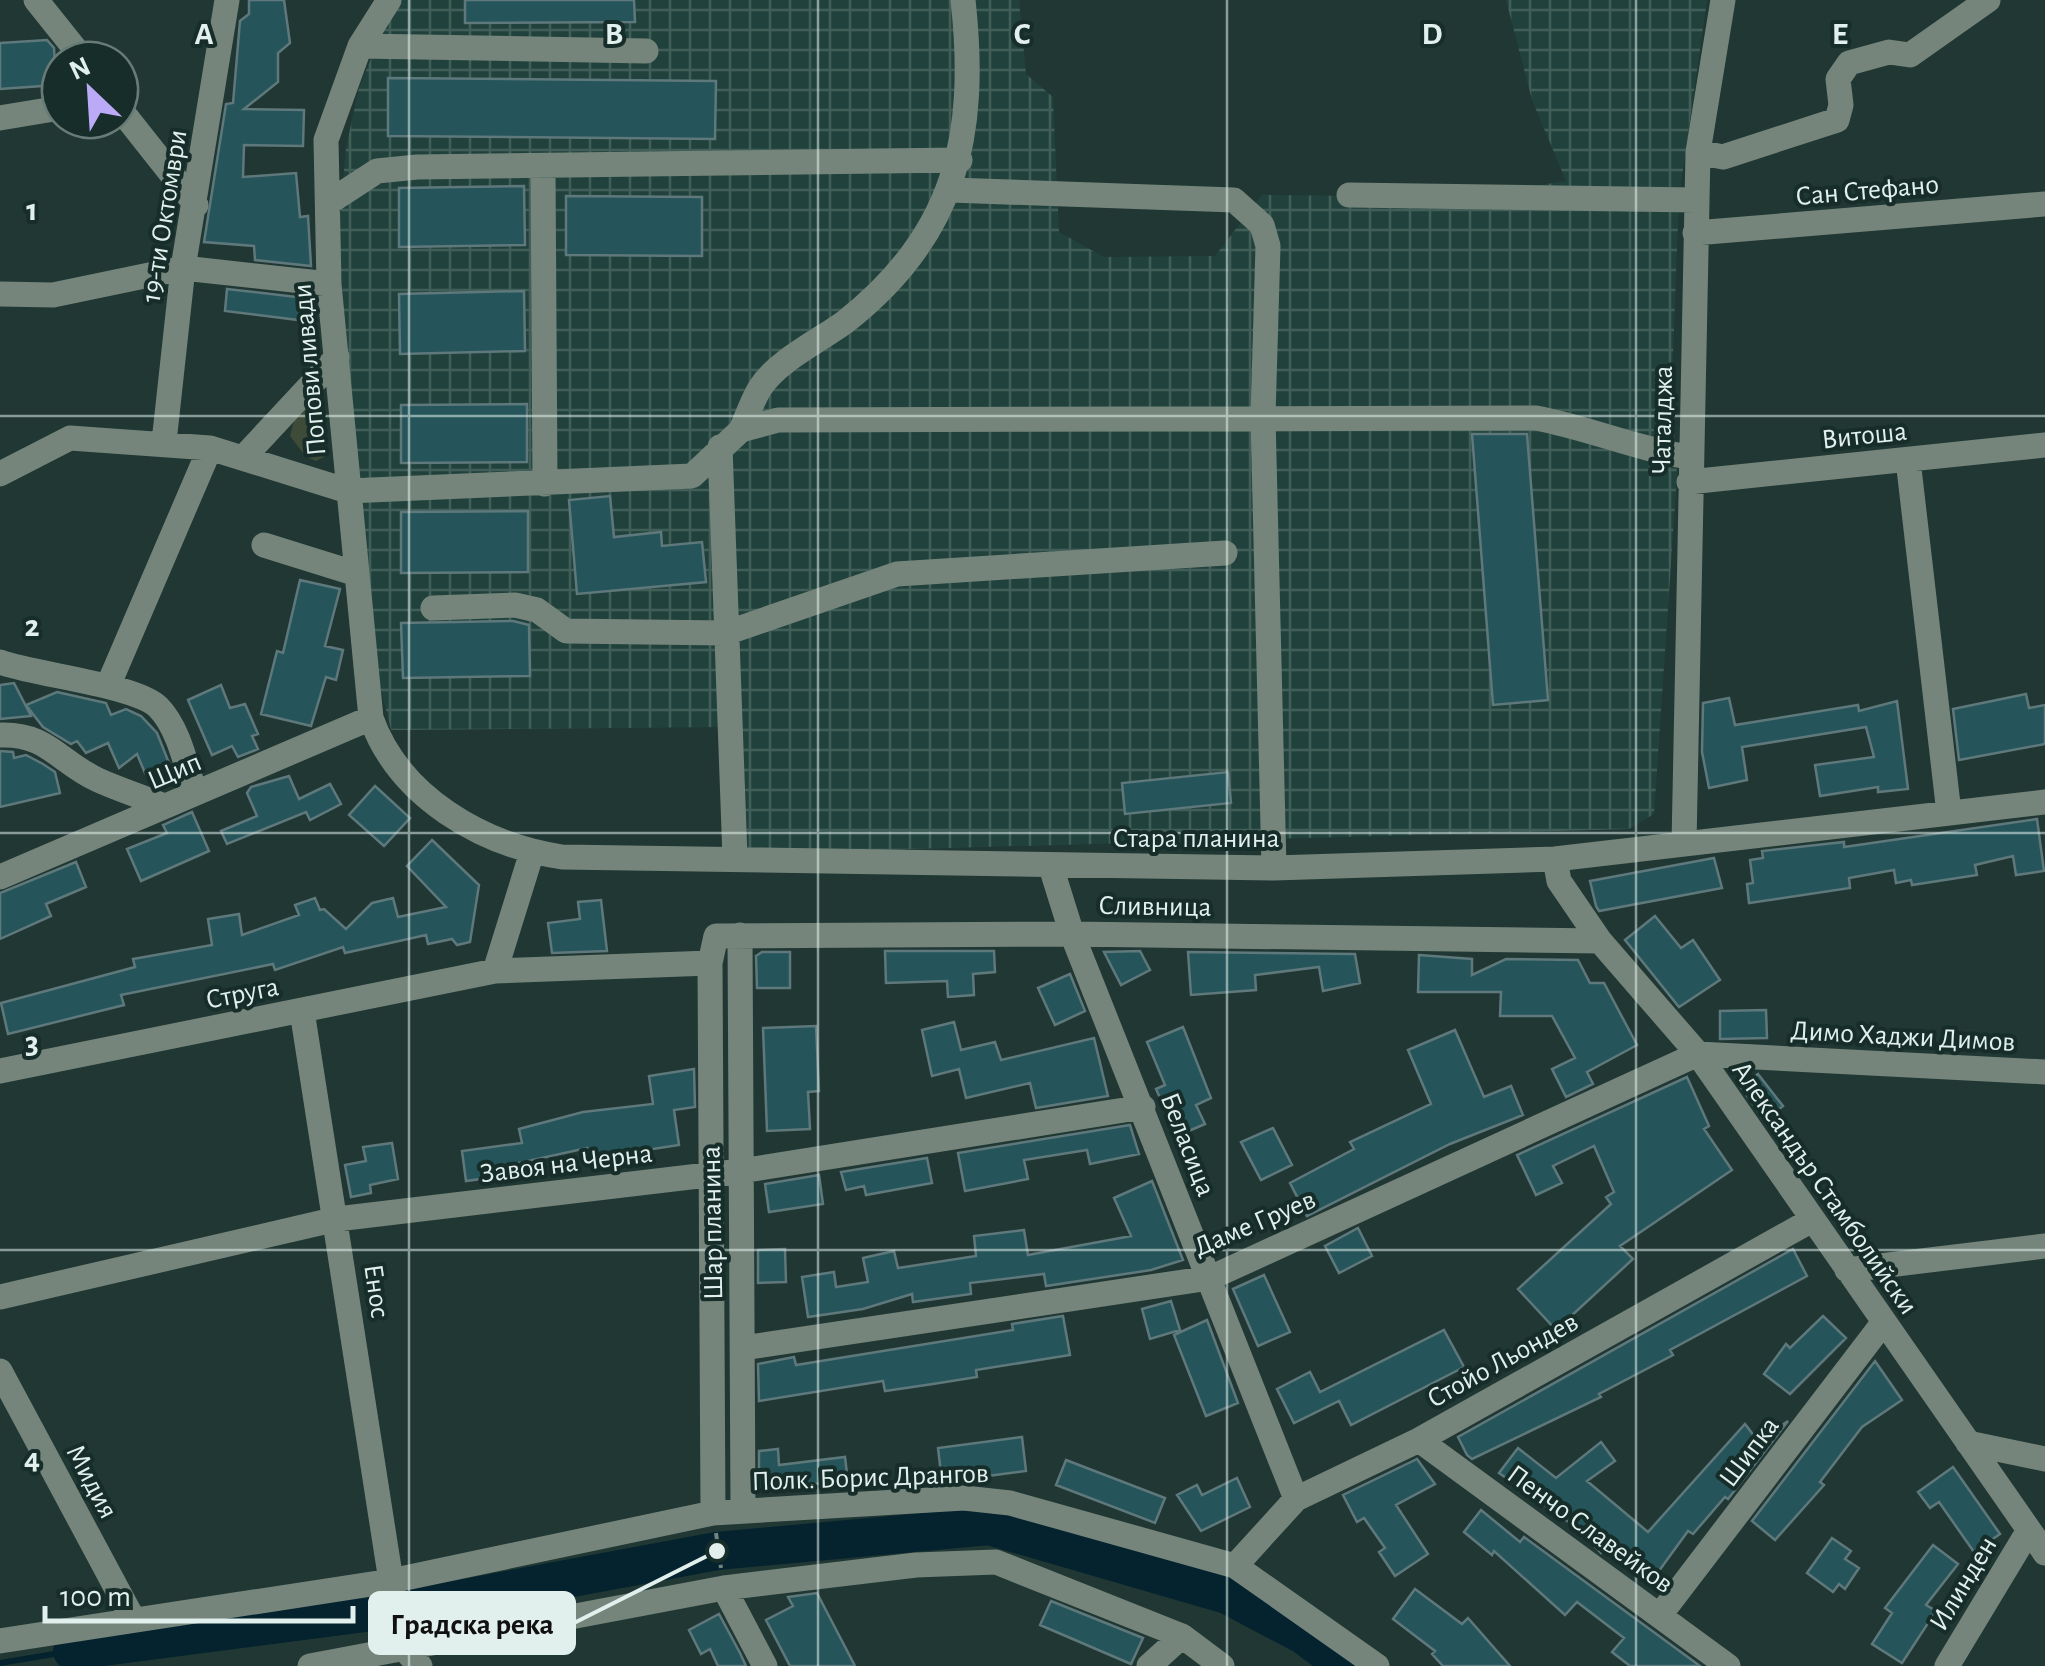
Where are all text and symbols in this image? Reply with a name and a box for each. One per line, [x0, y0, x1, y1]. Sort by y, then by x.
text: A [194, 18, 214, 50]
text: B [605, 18, 623, 50]
text: C [1014, 18, 1031, 50]
text: D [1422, 18, 1443, 50]
text: E [1832, 18, 1848, 50]
north arrow [40, 40, 140, 140]
text: N [66, 52, 95, 86]
street label: 19-ти Октомври [138, 128, 192, 305]
street label: Сан Стефано [1794, 171, 1940, 211]
text: 1 [26, 194, 38, 226]
street label: Попови ливади [289, 282, 331, 457]
street label: Чаталджа [1648, 365, 1678, 475]
street label: Витоша [1820, 418, 1909, 454]
text: 2 [24, 610, 40, 642]
street label: Щип [144, 748, 206, 796]
street label: Стара планина [1113, 825, 1280, 853]
street label: Сливница [1098, 892, 1212, 922]
street label: Струга [204, 973, 281, 1015]
street label: Димо Хаджи Димов [1790, 1017, 2016, 1057]
text: 3 [25, 1027, 39, 1059]
street label: Александър Стамболийски [1726, 1057, 1922, 1320]
street label: Беласица [1155, 1089, 1220, 1200]
street label: Завоя на Черна [479, 1140, 654, 1188]
street label: Шар планина [698, 1145, 728, 1300]
street label: Даме Груев [1190, 1186, 1320, 1262]
street label: Енос [358, 1262, 394, 1320]
street label: Стойо Льондев [1423, 1308, 1583, 1414]
street label: Шипка [1714, 1412, 1785, 1492]
street label: Мидия [60, 1440, 122, 1523]
text: 4 [24, 1443, 40, 1475]
street label: Полк. Борис Дрангов [751, 1460, 989, 1496]
street label: Пенчо Славейков [1502, 1460, 1678, 1599]
street label: Илинден [1925, 1532, 2003, 1636]
scale bar [45, 1561, 352, 1623]
text: 100 m [60, 1582, 131, 1612]
callout: Градска река [370, 1593, 574, 1653]
text: Градска река [390, 1610, 554, 1640]

